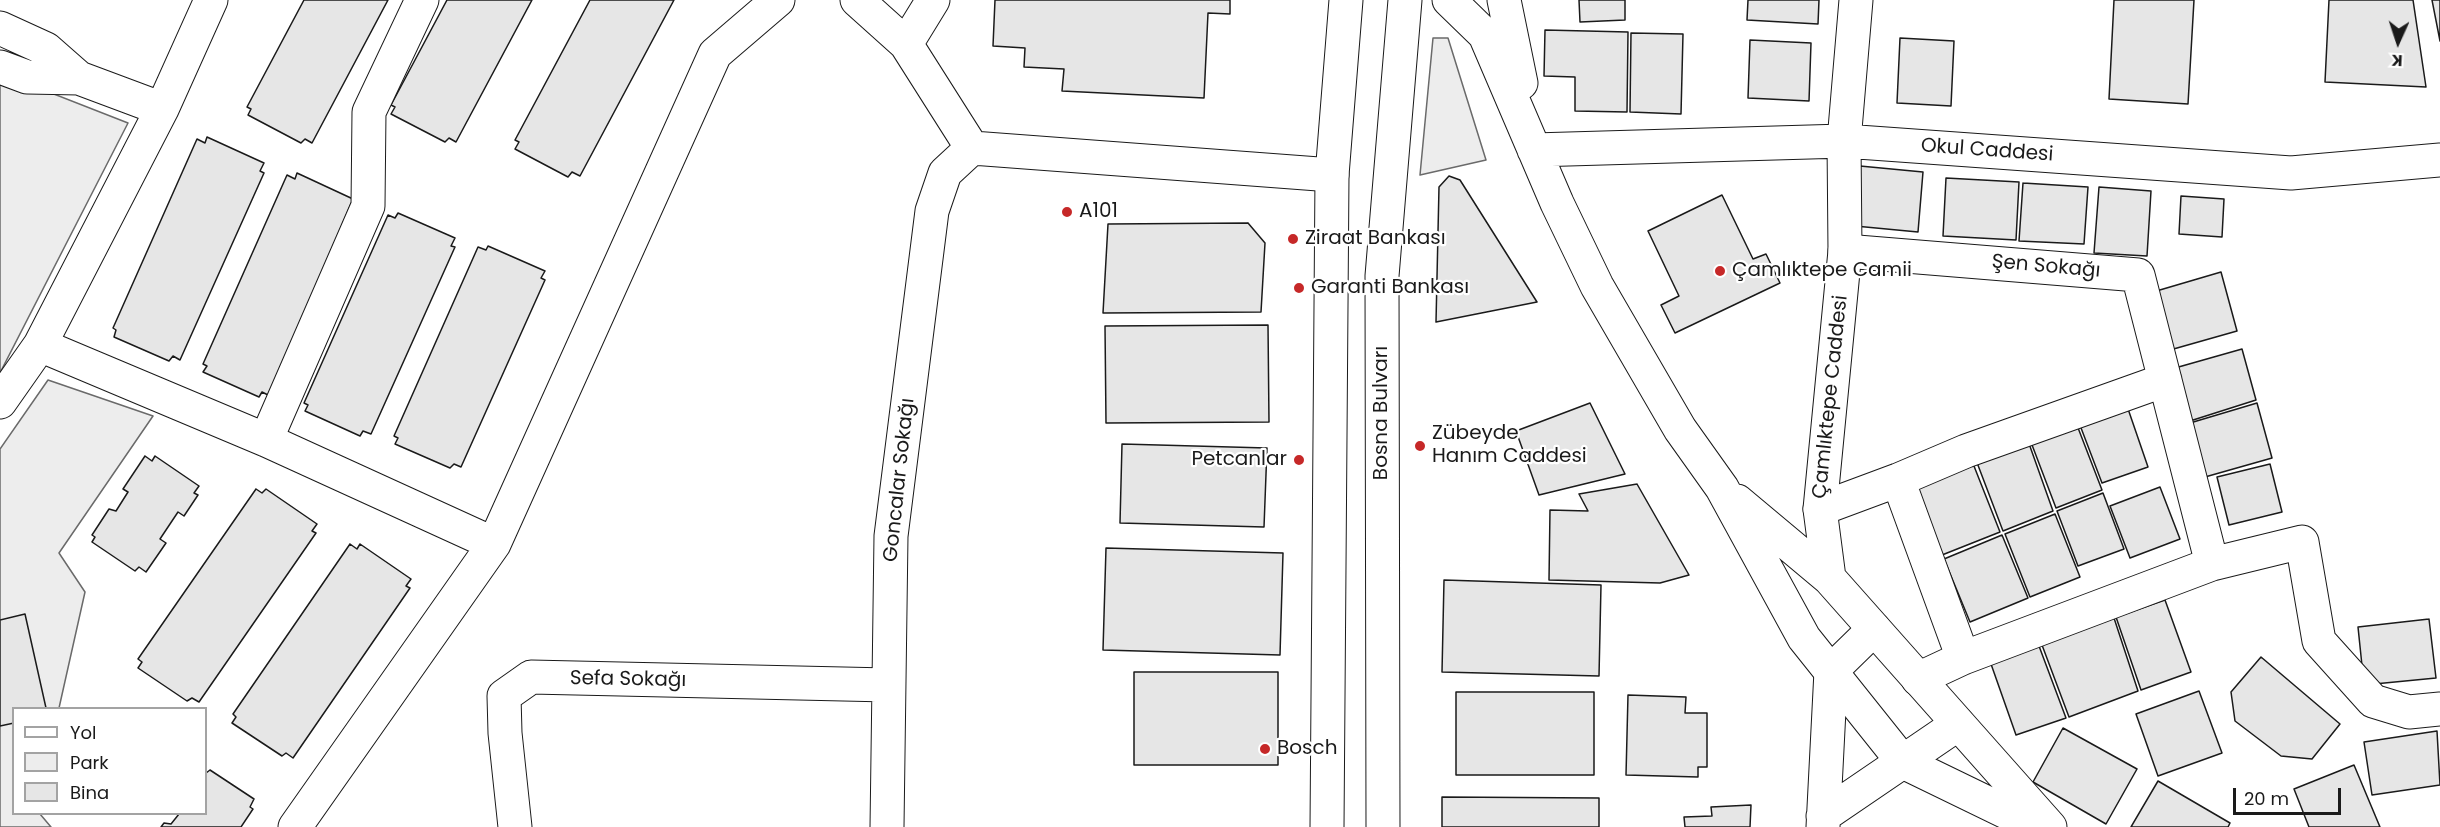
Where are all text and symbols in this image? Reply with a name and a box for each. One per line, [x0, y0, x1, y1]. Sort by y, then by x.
north arrow [2368, 12, 2428, 72]
text: K [2391, 49, 2403, 72]
street label: Okul Caddesi [1920, 134, 2054, 168]
place label: A101 [1079, 200, 1118, 224]
marker: A101 [1060, 205, 1074, 219]
place label: Ziraat Bankası [1305, 227, 1446, 251]
marker: Ziraat Bankası [1286, 232, 1300, 246]
street label: Şen Sokağı [1991, 250, 2101, 284]
place label: Çamlıktepe Camii [1732, 259, 1912, 283]
marker: Çamlıktepe Camii [1713, 264, 1727, 278]
place label: Garanti Bankası [1311, 276, 1469, 300]
marker: Garanti Bankası [1292, 281, 1306, 295]
street label: Çamlıktepe Caddesi [1808, 294, 1854, 500]
street label: Bosna Bulvarı [1370, 346, 1394, 480]
street label: Goncalar Sokağı [879, 397, 921, 563]
place label: Zübeyde Hanım Caddesi [1432, 422, 1587, 469]
marker: Zübeyde Hanım Caddesi [1413, 439, 1427, 453]
place label: Petcanlar [1191, 448, 1287, 472]
marker: Petcanlar [1292, 453, 1306, 467]
street label: Sefa Sokağı [570, 667, 686, 693]
legend [12, 707, 207, 815]
text: Yol [70, 720, 96, 745]
place label: Bosch [1277, 737, 1337, 761]
marker: Bosch [1258, 742, 1272, 756]
text: Park [70, 750, 109, 775]
scale bar [2236, 776, 2344, 814]
text: Bina [70, 780, 109, 805]
text: 20 m [2244, 786, 2289, 811]

